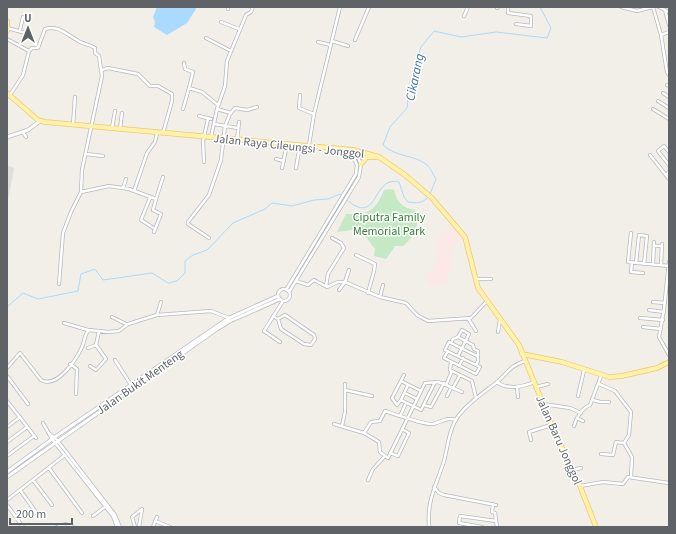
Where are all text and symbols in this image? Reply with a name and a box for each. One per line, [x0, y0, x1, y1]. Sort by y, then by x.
north arrow [8, 8, 48, 48]
text: U [24, 11, 32, 26]
water label: Cikarang [401, 52, 429, 103]
street label: Jalan Raya Cileungsi - Jonggol [213, 130, 365, 163]
park label: Ciputra Family Memorial Park [353, 209, 426, 240]
street label: Jalan Bukit Menteng [93, 346, 187, 419]
street label: Jalan Baru Jonggol [531, 393, 586, 488]
scale bar [10, 500, 72, 526]
text: 200 m [16, 506, 46, 523]

